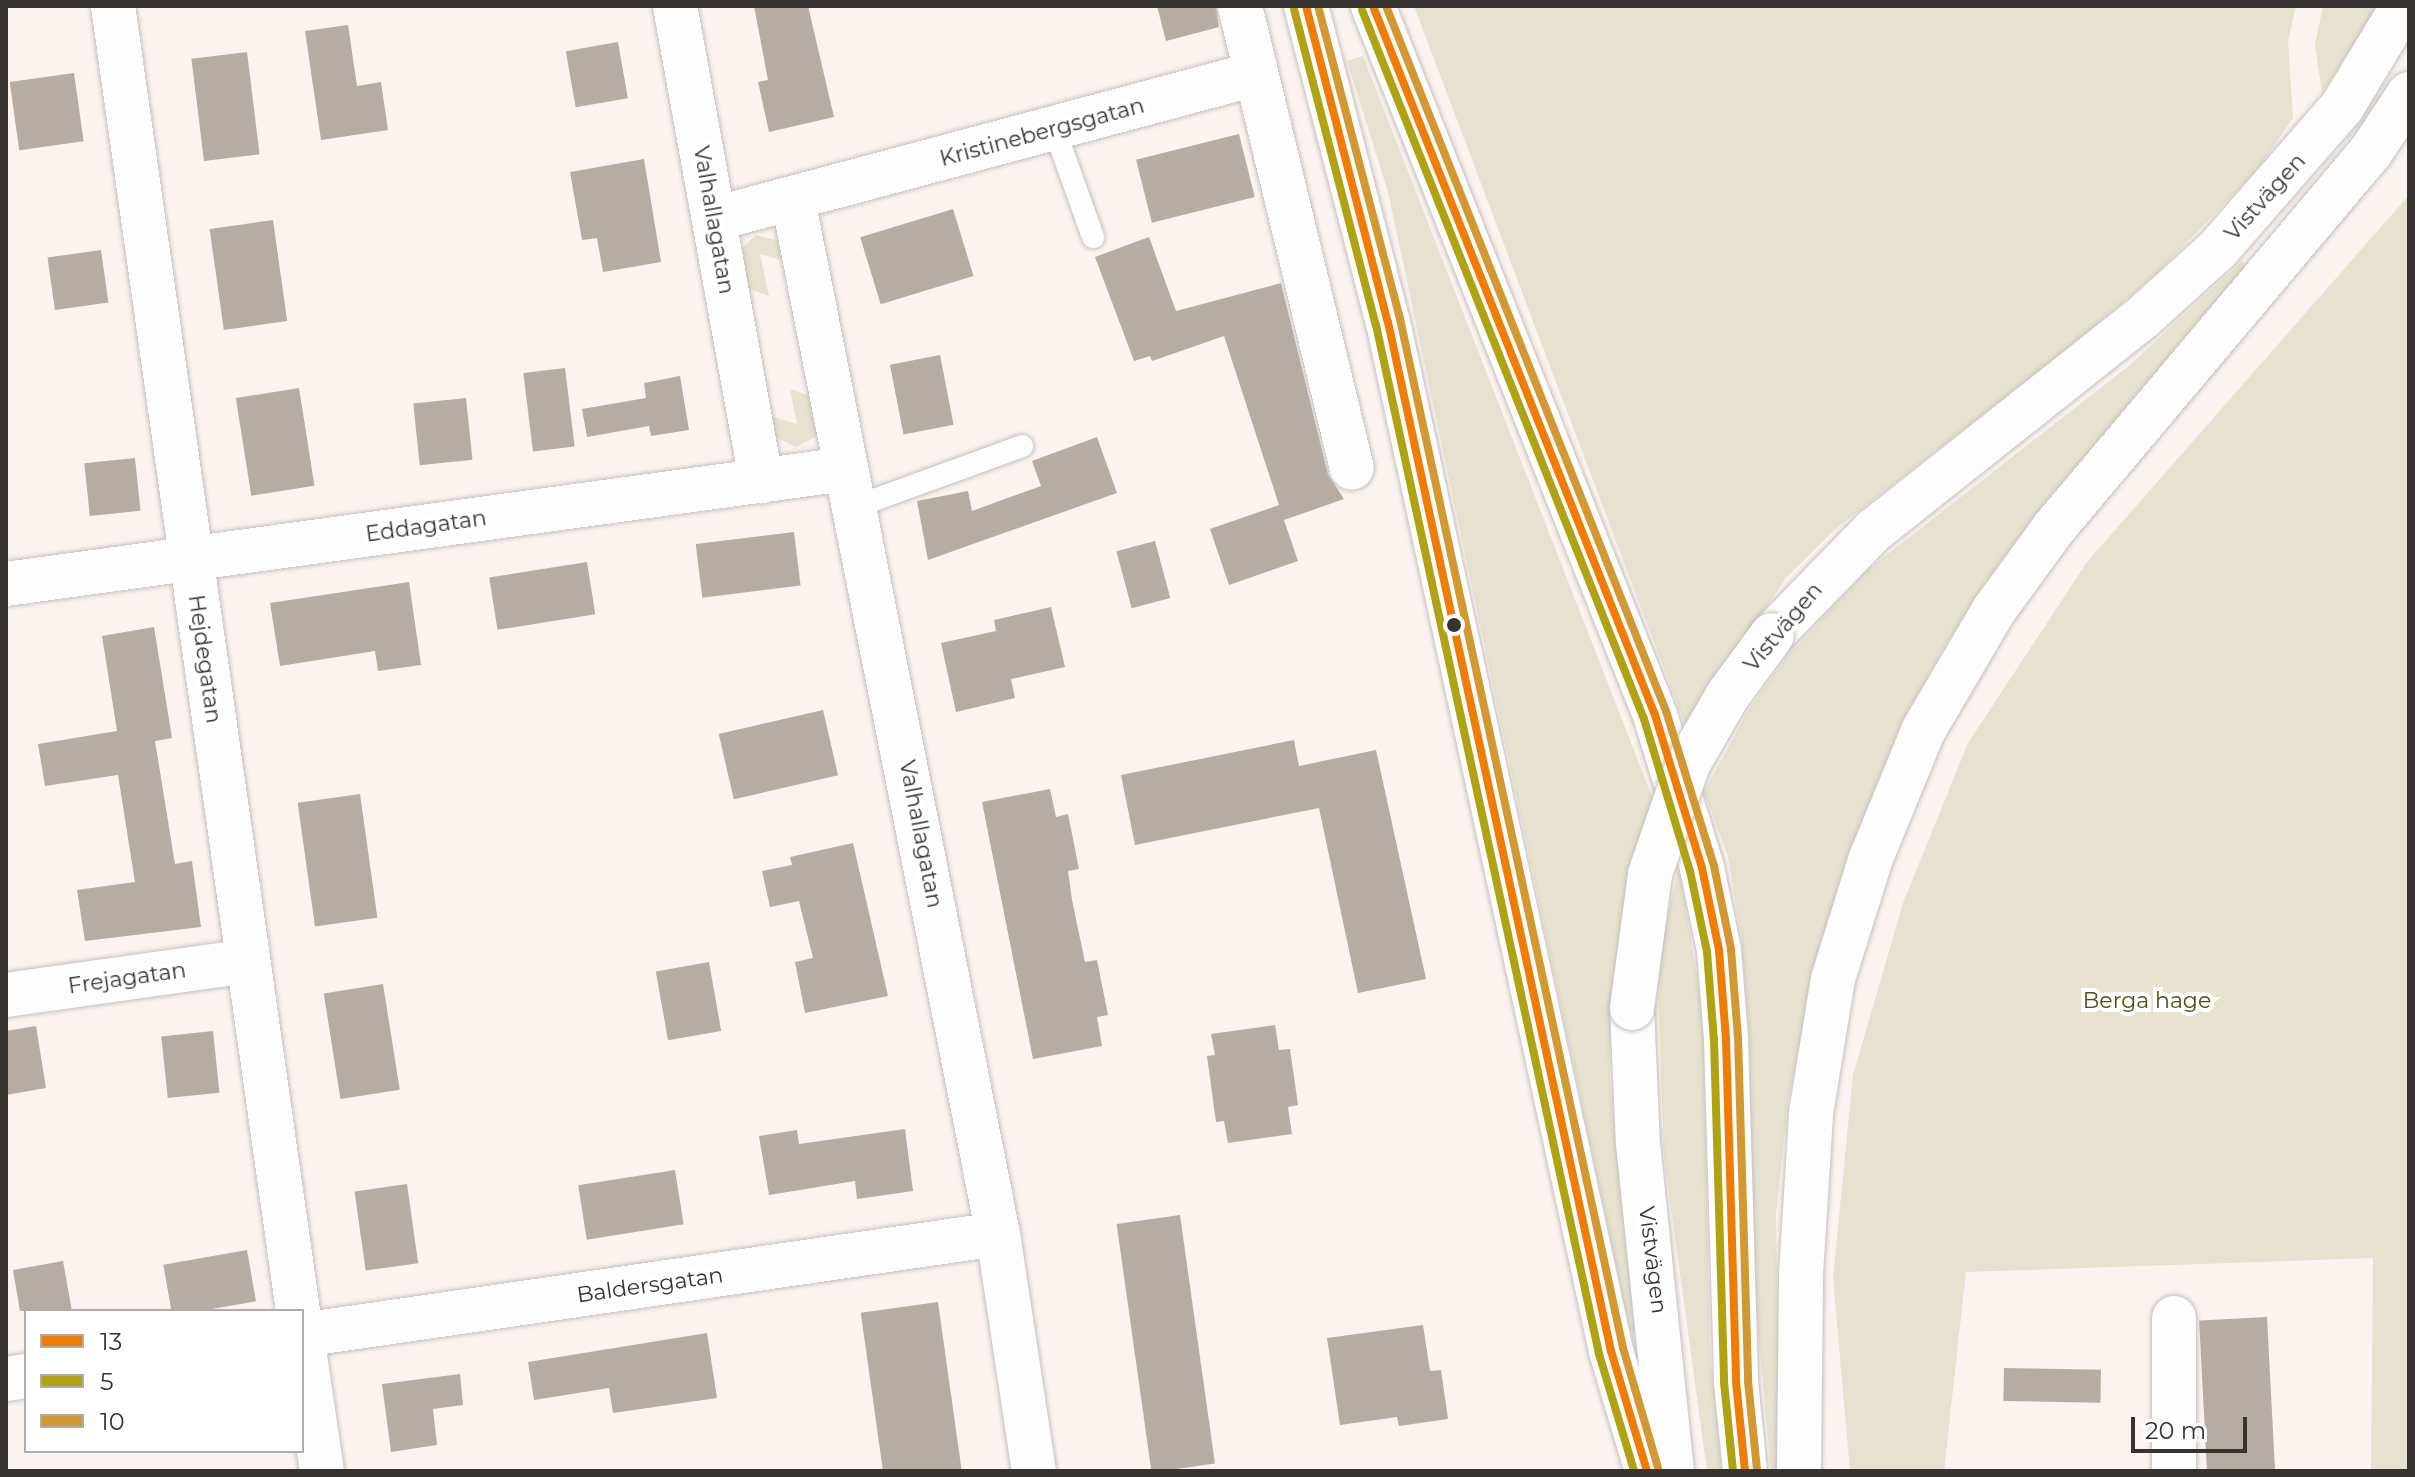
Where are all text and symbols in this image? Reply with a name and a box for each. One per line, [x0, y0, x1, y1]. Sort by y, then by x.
street label: Kristinebergsgatan [937, 92, 1147, 172]
street label: Valhallagatan [688, 144, 740, 296]
street label: Vistvägen [2219, 148, 2311, 246]
street label: Eddagatan [364, 504, 488, 548]
street label: Vistvägen [1738, 577, 1828, 677]
street label: Hejdegatan [183, 593, 227, 725]
unlabelled marker [1446, 617, 1462, 633]
street label: Valhallagatan [894, 758, 948, 910]
street label: Frejagatan [66, 957, 188, 999]
park label: Berga hage [2083, 988, 2211, 1014]
street label: Vistvägen [1633, 1205, 1673, 1315]
street label: Baldersgatan [575, 1262, 725, 1308]
legend [24, 1309, 304, 1453]
text: 13 [100, 1327, 122, 1356]
text: 5 [100, 1367, 114, 1396]
scale bar [2135, 1401, 2251, 1451]
text: 10 [100, 1407, 125, 1436]
text: 20 m [2145, 1416, 2206, 1445]

